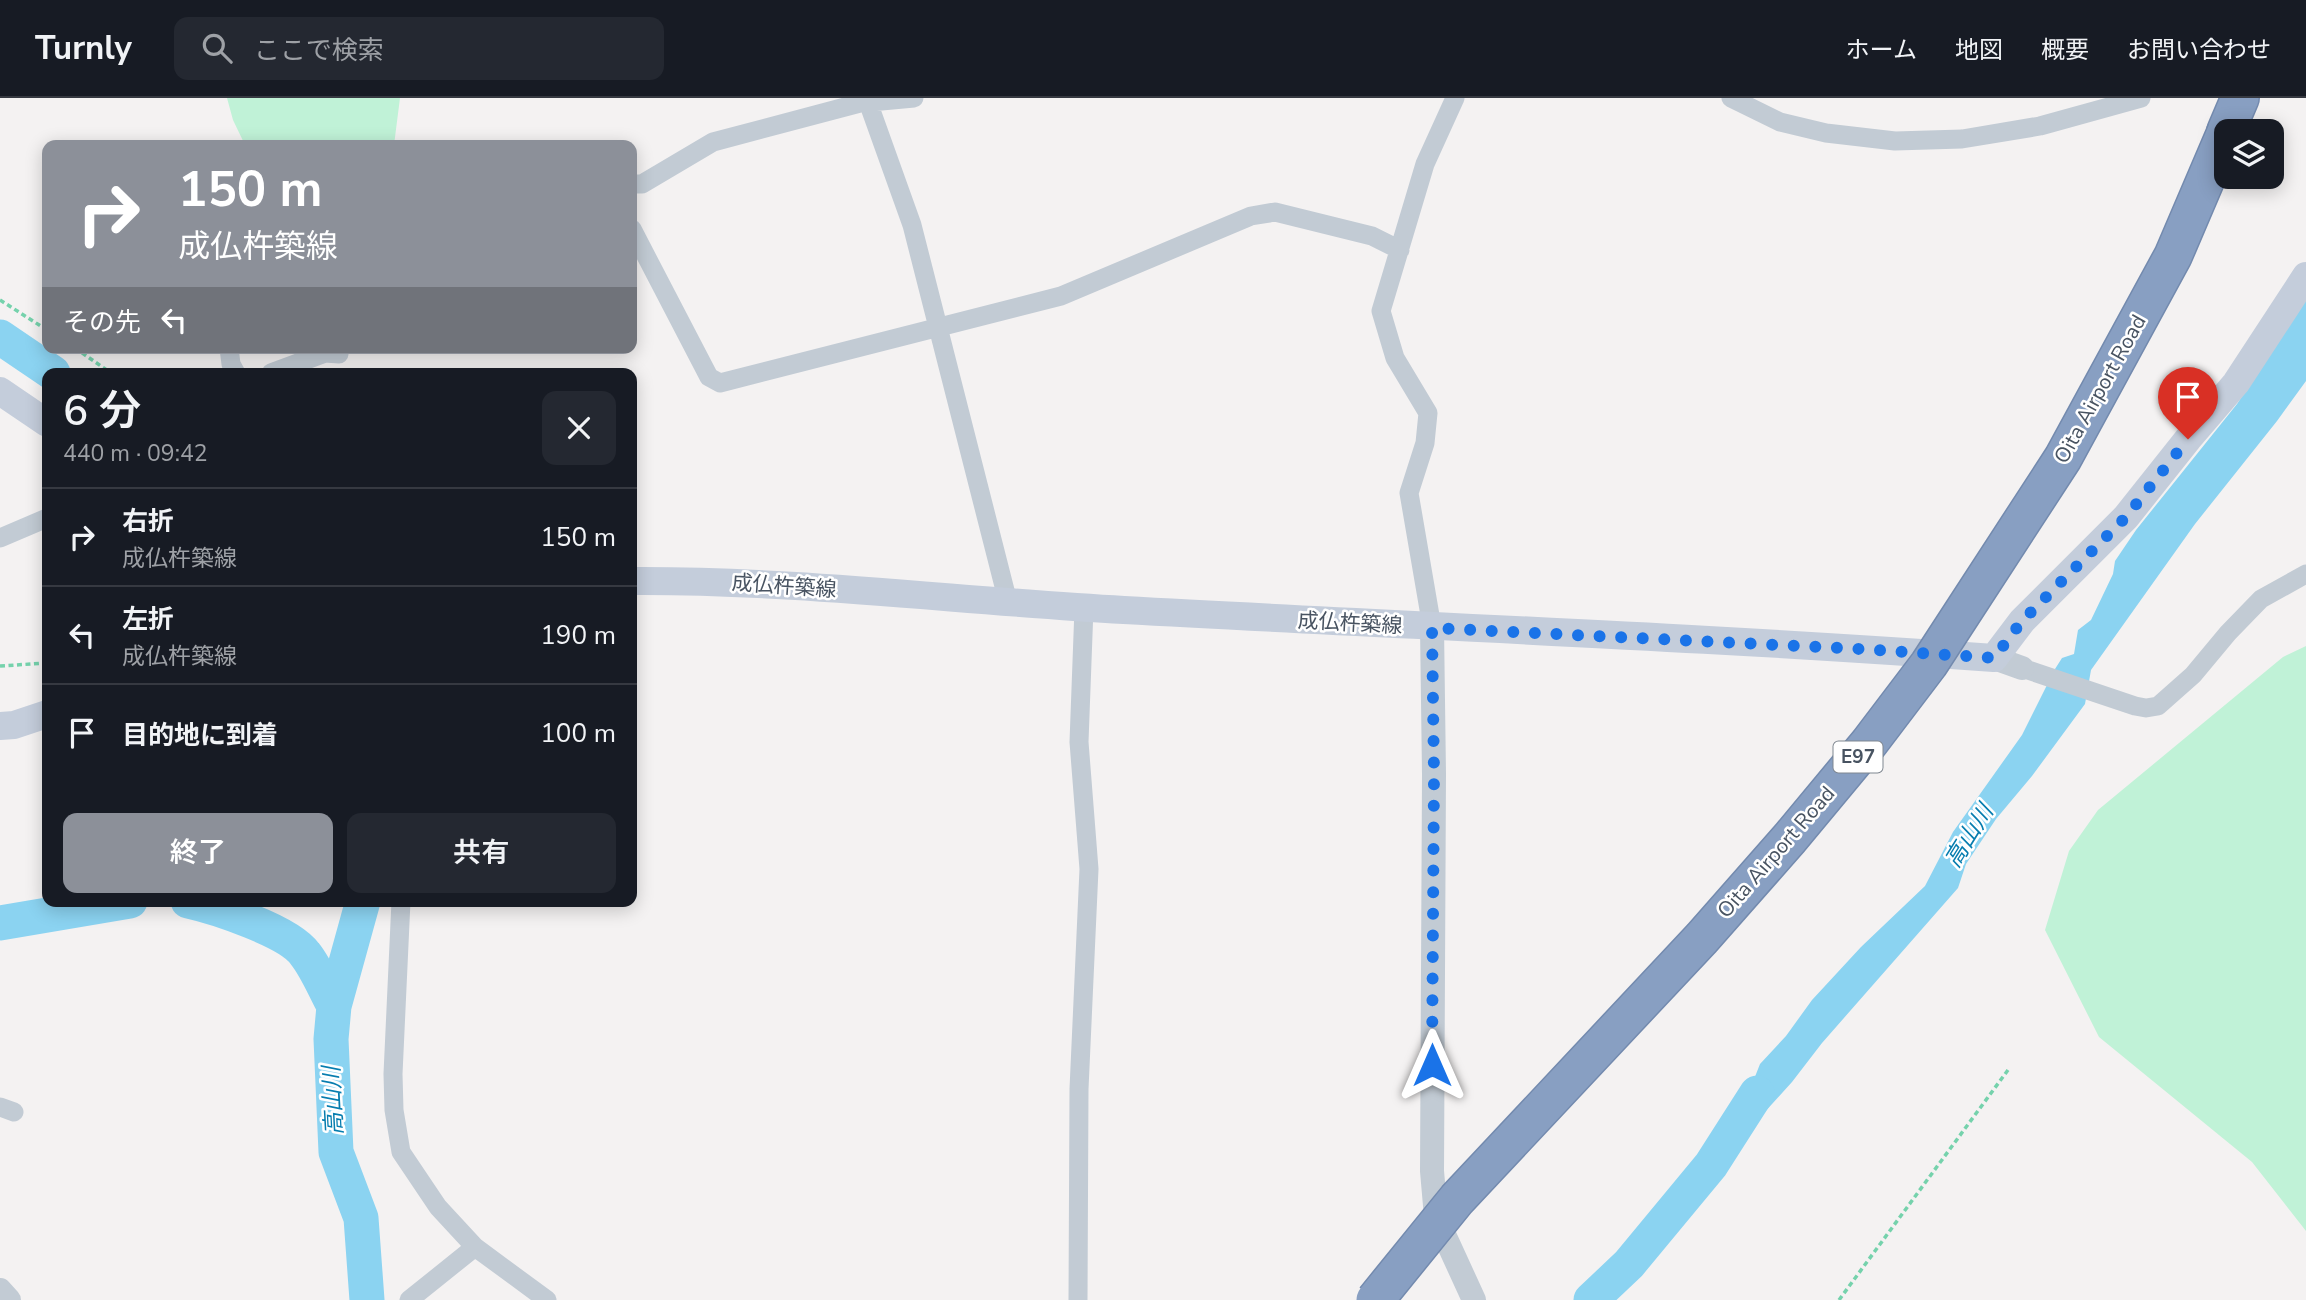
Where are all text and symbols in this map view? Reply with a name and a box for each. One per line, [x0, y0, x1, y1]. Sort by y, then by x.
search box [174, 17, 664, 80]
text: Turnly [35, 26, 132, 71]
icon: search [198, 29, 236, 67]
text: ここで検索 [254, 33, 384, 68]
text: ホーム [1846, 34, 1917, 66]
text: 地図 [1955, 34, 2003, 66]
text: 概要 [2041, 34, 2089, 66]
text: お問い合わせ [2127, 34, 2271, 66]
map controls [2214, 119, 2284, 189]
button: layers [2214, 119, 2284, 189]
text: 150 m [178, 156, 322, 223]
icon: right [63, 168, 154, 259]
text: 成仏杵築線 [178, 225, 338, 268]
icon: left [155, 301, 193, 339]
text: その先 [63, 305, 141, 340]
street label: Oita Airport Road [2047, 310, 2153, 468]
pin [2158, 367, 2218, 439]
icon: arrive [2169, 378, 2207, 416]
text: 6 分 [63, 383, 141, 440]
button: close [542, 391, 616, 465]
text: 440 m · 09:42 [63, 438, 208, 469]
text: 右折 [122, 504, 174, 539]
icon: right [63, 518, 101, 556]
text: 150 m [540, 520, 616, 555]
text: 成仏杵築線 [122, 543, 237, 574]
street label: 成仏杵築線 [731, 568, 837, 604]
text: 左折 [122, 602, 174, 637]
street label: 成仏杵築線 [1297, 606, 1403, 640]
icon: left [63, 616, 101, 654]
text: 190 m [540, 618, 616, 653]
text: 成仏杵築線 [122, 641, 237, 672]
icon: arrive [63, 714, 101, 752]
text: 100 m [540, 716, 616, 751]
text: 目的地に到着 [122, 718, 278, 753]
road number: E97 [1834, 742, 1882, 772]
street label: Oita Airport Road [1711, 780, 1841, 924]
water label: 高山川 [1938, 796, 2002, 873]
button: 終了 [63, 813, 333, 893]
button: 共有 [347, 813, 616, 893]
position arrow [1395, 1028, 1469, 1102]
water label: 高山川 [316, 1063, 350, 1136]

